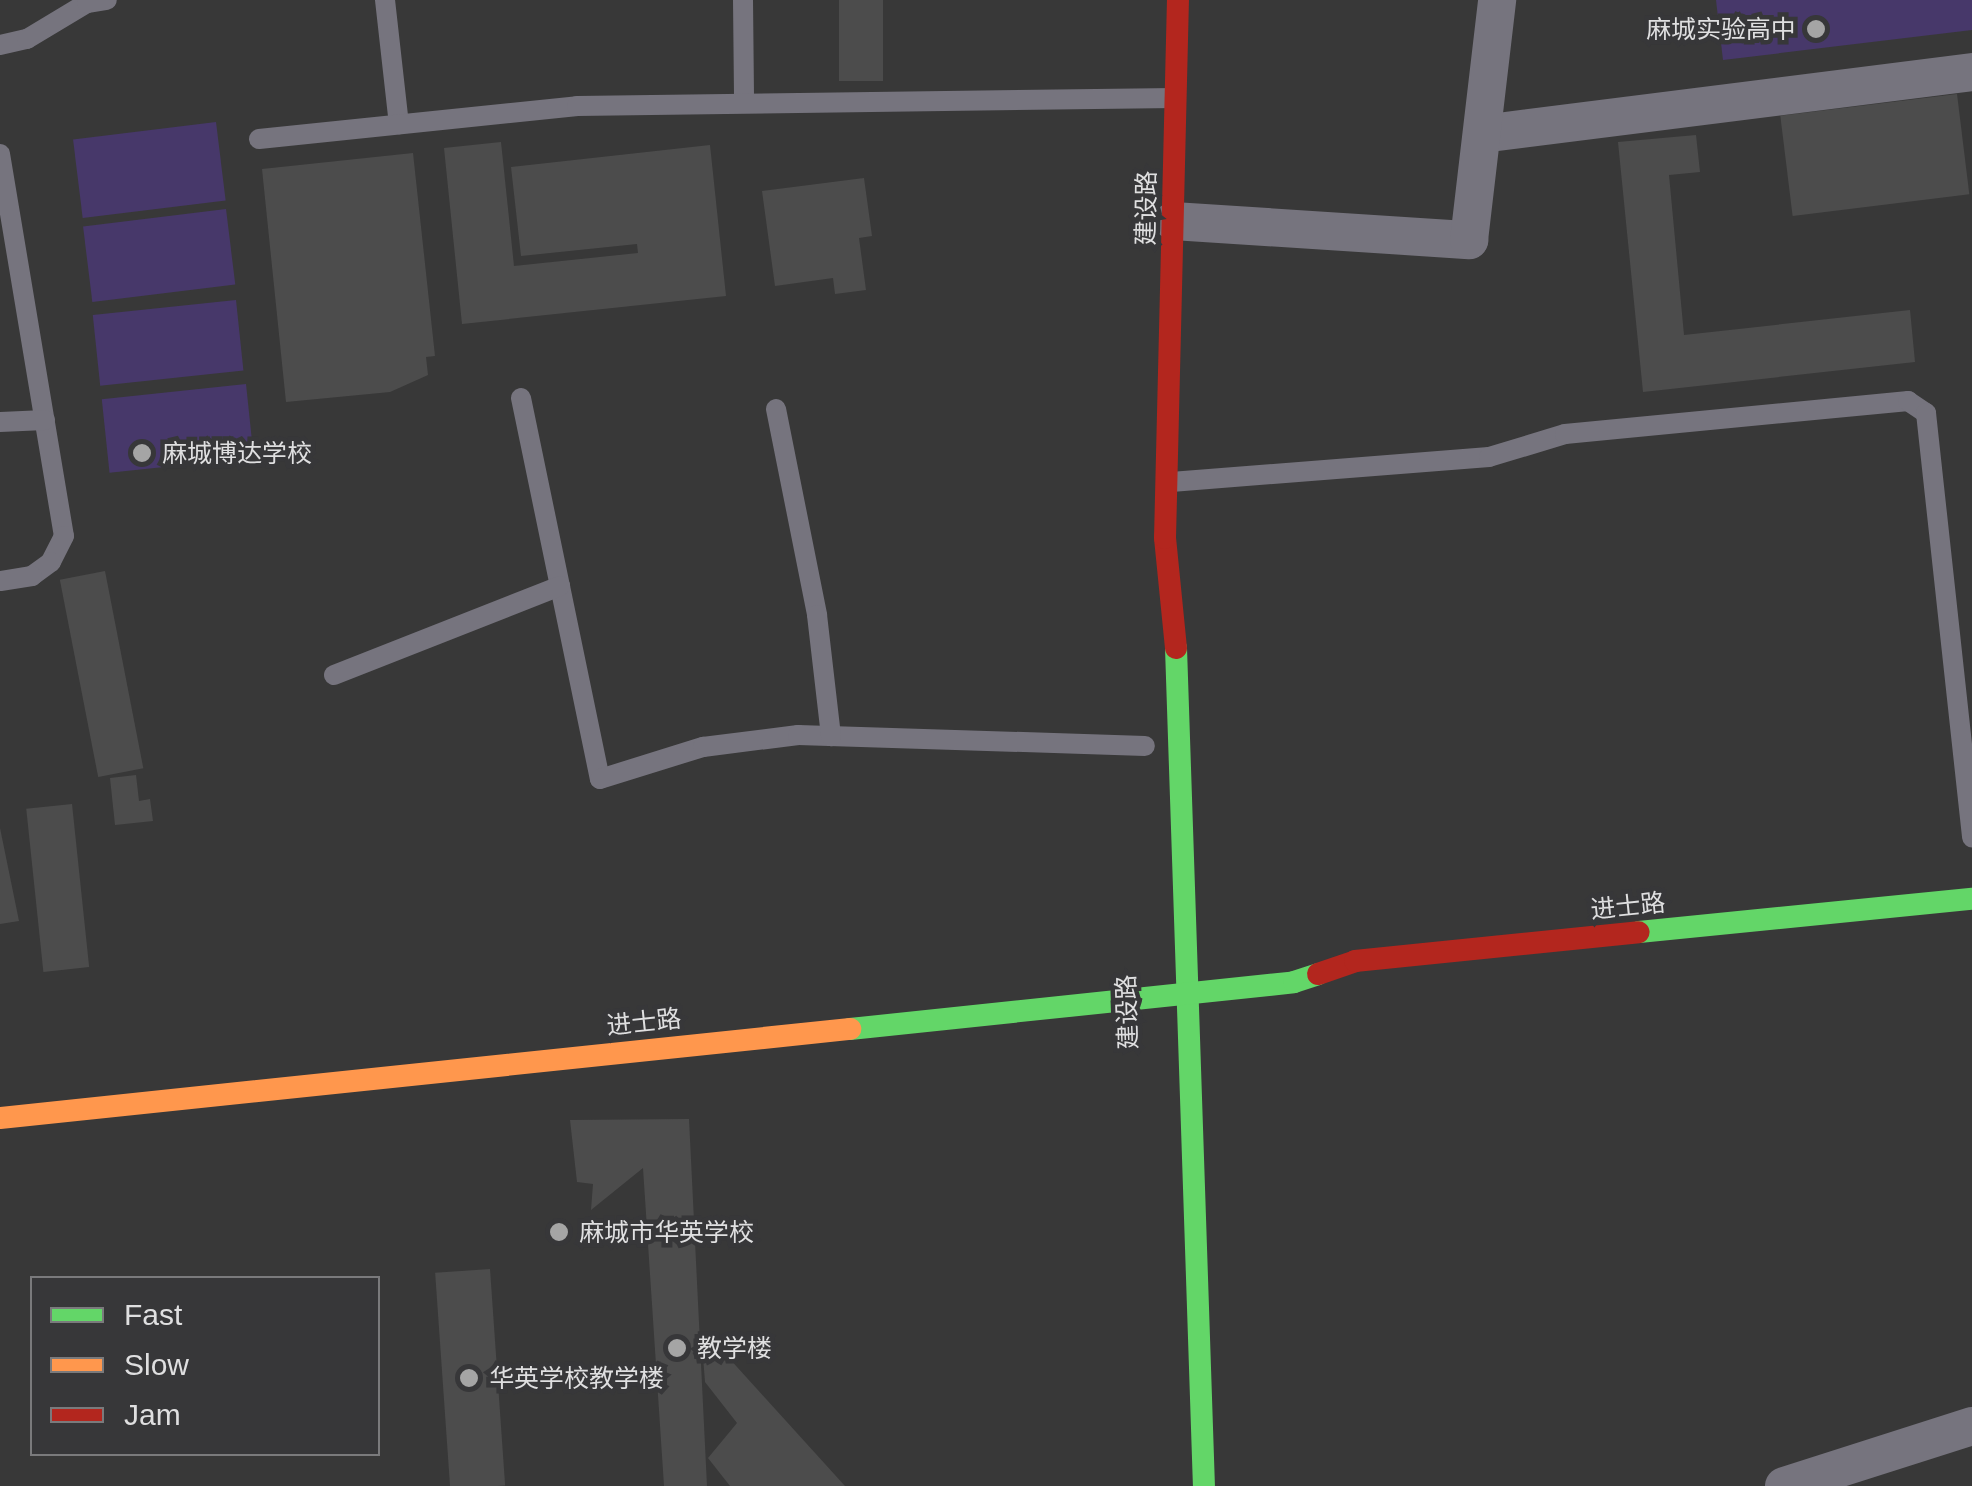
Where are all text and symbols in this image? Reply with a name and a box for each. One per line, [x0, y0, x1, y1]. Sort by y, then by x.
place label: 麻城实验高中 [1646, 14, 1796, 44]
marker: 麻城实验高中 [1805, 18, 1827, 40]
street label: 建设路 [1130, 170, 1162, 246]
place label: 麻城博达学校 [162, 438, 312, 468]
marker: 麻城博达学校 [131, 442, 153, 464]
street label: 进士路 [1589, 887, 1667, 925]
street label: 建设路 [1111, 974, 1143, 1050]
street label: 进士路 [605, 1003, 683, 1041]
place label: 麻城市华英学校 [579, 1217, 754, 1247]
marker: 麻城市华英学校 [548, 1221, 570, 1243]
legend [30, 1276, 380, 1456]
text: Fast [124, 1298, 182, 1331]
place label: 教学楼 [697, 1333, 772, 1363]
marker: 教学楼 [666, 1337, 688, 1359]
text: Slow [124, 1348, 189, 1381]
place label: 华英学校教学楼 [489, 1363, 664, 1393]
marker: 华英学校教学楼 [458, 1367, 480, 1389]
text: Jam [124, 1398, 181, 1431]

